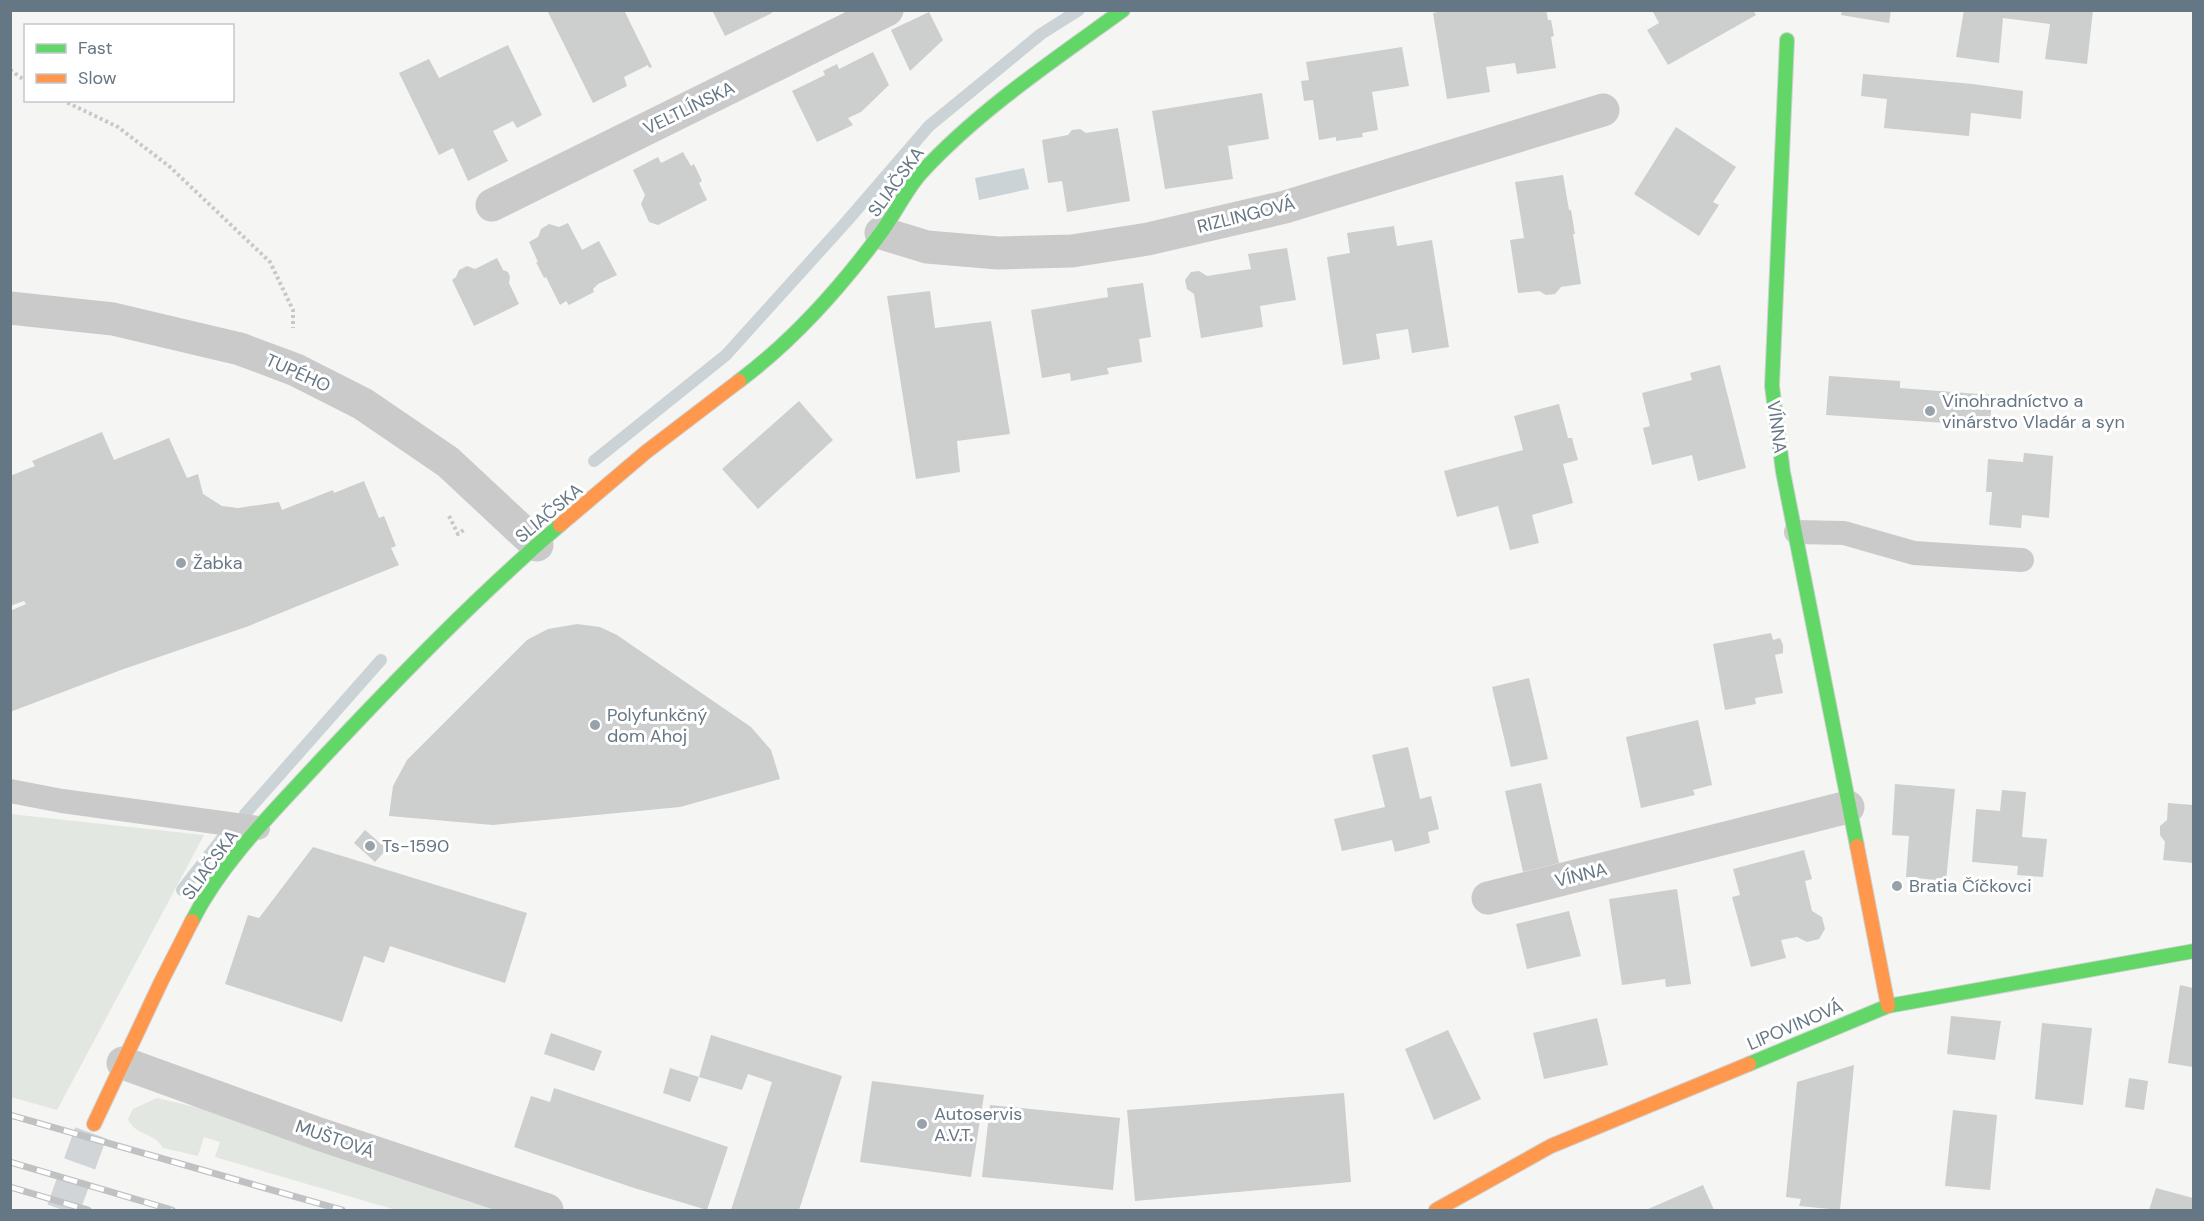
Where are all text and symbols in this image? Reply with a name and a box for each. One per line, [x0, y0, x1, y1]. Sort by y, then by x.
legend [24, 24, 234, 102]
text: Fast [78, 36, 113, 60]
text: Slow [78, 66, 117, 90]
street label: VELTLÍNSKA [639, 76, 739, 140]
street label: SLIAČSKA [862, 142, 930, 222]
street label: RIZLINGOVÁ [1195, 191, 1298, 239]
street label: TUPÉHO [262, 348, 334, 398]
place label: Vinohradníctvo a vinárstvo Vladár a syn [1942, 389, 2125, 434]
street label: VÍNNA [1761, 399, 1793, 455]
marker: Vinohradníctvo a vinárstvo Vladár a syn [1923, 404, 1937, 418]
street label: SLIAČSKA [510, 478, 588, 548]
place label: Žabka [193, 551, 243, 575]
marker: Žabka [174, 556, 188, 570]
place label: Polyfunkčný dom Ahoj [607, 703, 707, 748]
marker: Polyfunkčný dom Ahoj [588, 718, 602, 732]
street label: SLIAČSKA [176, 825, 244, 905]
place label: Ts-1590 [382, 834, 449, 858]
marker: Ts-1590 [363, 839, 377, 853]
street label: VÍNNA [1552, 857, 1610, 893]
place label: Bratia Číčkovci [1909, 874, 2032, 898]
marker: Bratia Číčkovci [1890, 879, 1904, 893]
street label: LIPOVINOVÁ [1743, 994, 1847, 1056]
place label: Autoservis A.V.T. [934, 1102, 1022, 1147]
street label: MUŠTOVÁ [292, 1114, 378, 1164]
marker: Autoservis A.V.T. [915, 1117, 929, 1131]

